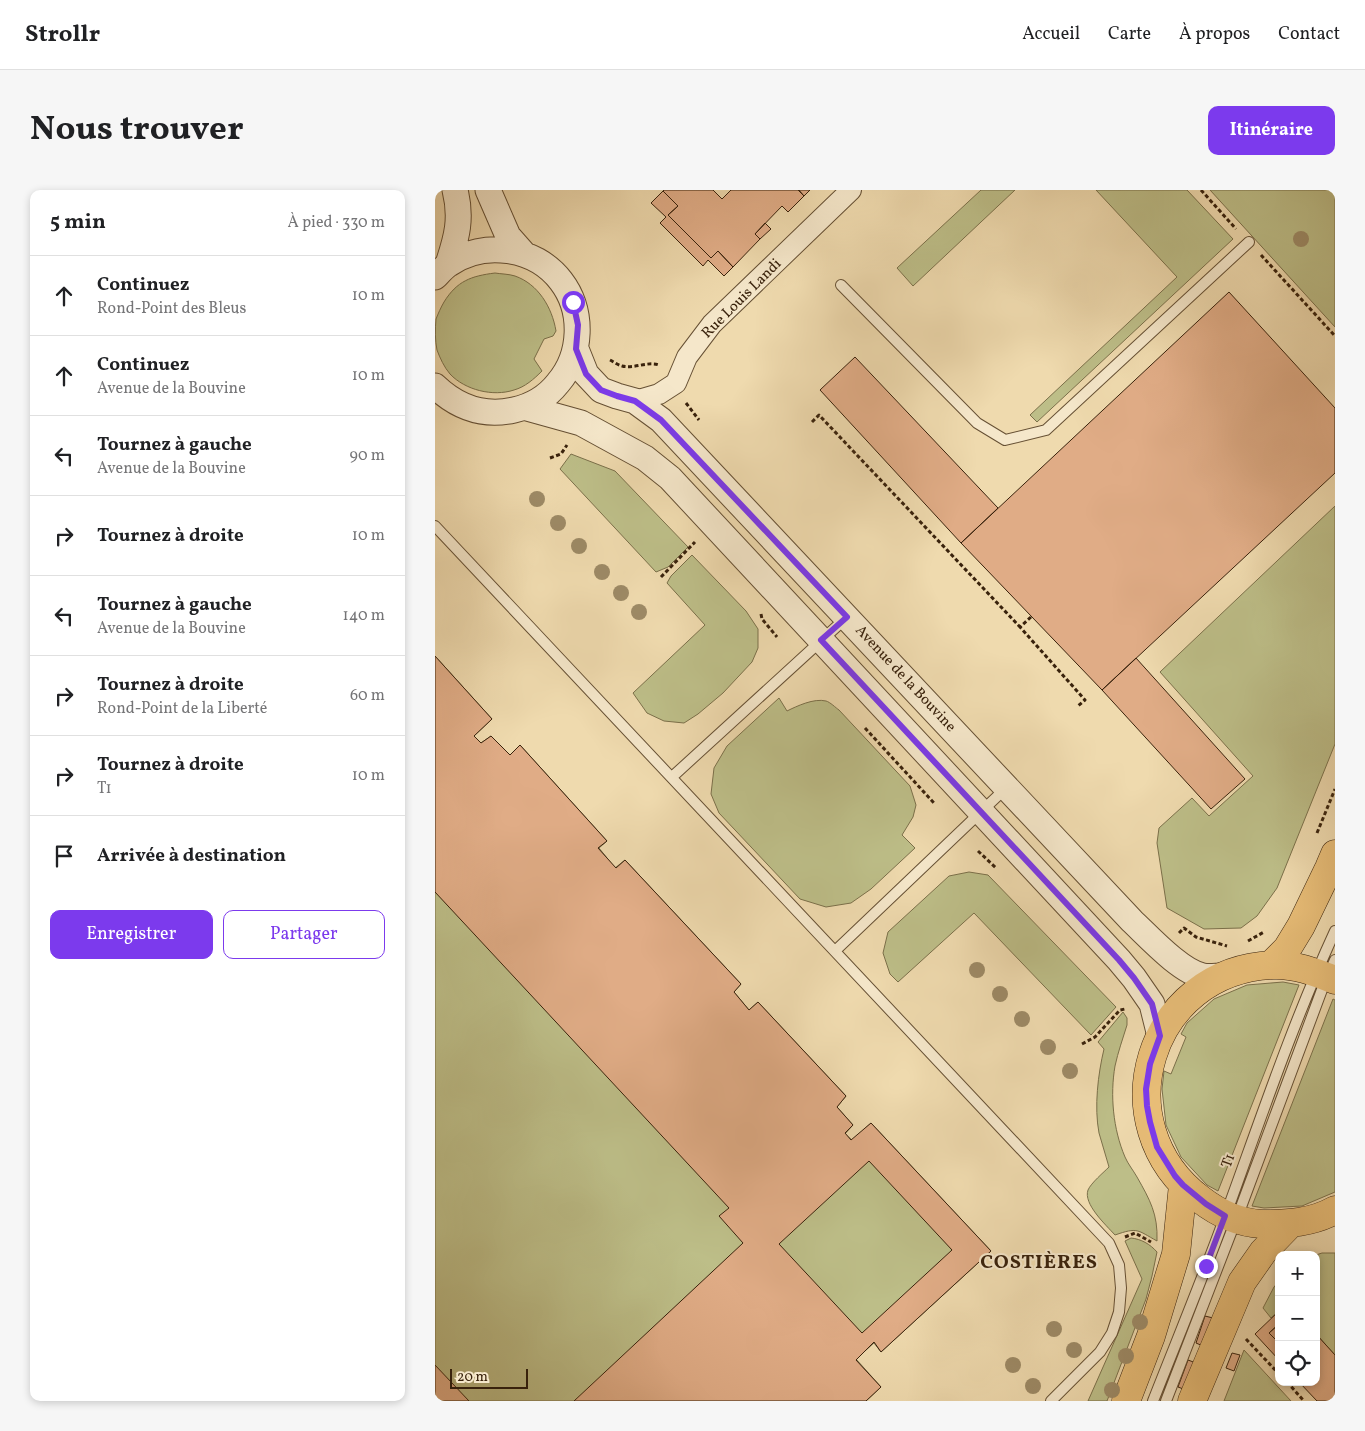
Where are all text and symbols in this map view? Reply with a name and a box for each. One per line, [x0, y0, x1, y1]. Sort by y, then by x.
text: Strollr [25, 18, 100, 52]
text: Accueil [1022, 22, 1080, 47]
text: Carte [1108, 22, 1151, 47]
text: À propos [1179, 22, 1250, 47]
text: Contact [1278, 22, 1340, 47]
text: Nous trouver [30, 106, 244, 154]
button: Itinéraire [1208, 106, 1335, 155]
text: 5 min [50, 208, 106, 237]
text: À pied · 330 m [287, 212, 385, 234]
street label: Rue Louis Landi [697, 254, 787, 344]
text: Continuez [97, 272, 189, 298]
icon: ahead [50, 282, 78, 310]
text: 10 m [352, 285, 385, 307]
route start [562, 291, 585, 314]
text: Rond-Point des Bleus [97, 298, 246, 320]
text: Continuez [97, 352, 189, 378]
icon: ahead [50, 362, 78, 390]
text: 10 m [352, 365, 385, 387]
text: Avenue de la Bouvine [97, 378, 246, 400]
text: Tournez à gauche [97, 432, 252, 458]
icon: left [50, 442, 78, 470]
text: 90 m [349, 445, 385, 467]
text: Avenue de la Bouvine [97, 458, 246, 480]
icon: right [50, 522, 78, 550]
text: Tournez à droite [97, 523, 244, 549]
text: 10 m [352, 525, 385, 547]
text: Tournez à gauche [97, 592, 252, 618]
icon: left [50, 602, 78, 630]
text: 140 m [343, 605, 385, 627]
text: Avenue de la Bouvine [97, 618, 246, 640]
street label: Avenue de la Bouvine [850, 621, 960, 737]
text: Tournez à droite [97, 672, 244, 698]
icon: right [50, 682, 78, 710]
text: 60 m [350, 685, 385, 707]
text: Rond-Point de la Liberté [97, 698, 267, 720]
text: Tournez à droite [97, 752, 244, 778]
icon: right [50, 762, 78, 790]
text: 10 m [352, 765, 385, 787]
text: T1 [97, 778, 112, 800]
icon: arrive [50, 842, 78, 870]
text: Arrivée à destination [97, 843, 286, 869]
button: Enregistrer [50, 910, 213, 959]
button: Partager [223, 910, 385, 959]
street label: T1 [1217, 1151, 1241, 1171]
district label: COSTIÈRES [980, 1249, 1098, 1277]
map controls [1275, 1251, 1320, 1386]
button: + [1275, 1251, 1320, 1296]
route end [1195, 1255, 1218, 1278]
button: − [1275, 1296, 1320, 1341]
button: locate [1275, 1341, 1320, 1386]
scale bar [450, 1366, 527, 1389]
text: 20 m [457, 1368, 488, 1387]

